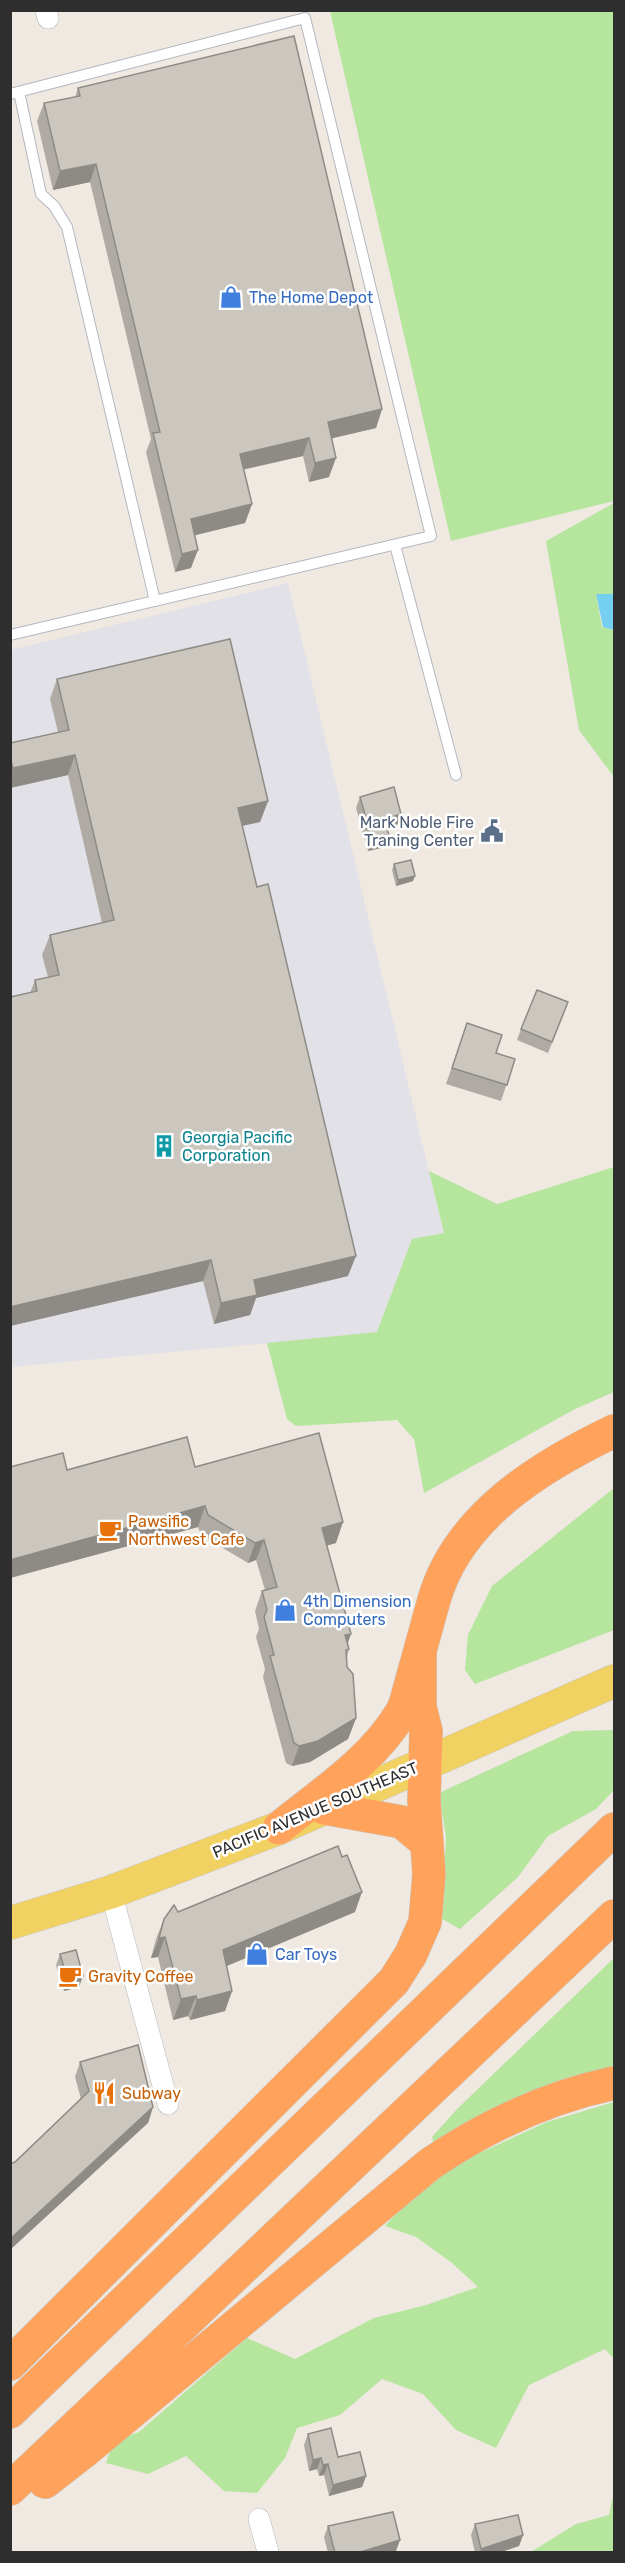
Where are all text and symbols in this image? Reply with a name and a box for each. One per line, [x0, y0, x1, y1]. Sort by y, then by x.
shop icon: The Home Depot [218, 284, 244, 310]
place label: The Home Depot [249, 288, 373, 307]
place label: Mark Noble Fire Traning Center [360, 813, 474, 850]
public building icon: Mark Noble Fire Traning Center [479, 818, 505, 844]
place label: Georgia Pacific Corporation [182, 1128, 293, 1165]
building icon: Georgia Pacific Corporation [151, 1133, 177, 1159]
place label: Pawsific Northwest Cafe [128, 1512, 245, 1549]
cafe icon: Pawsific Northwest Cafe [97, 1517, 123, 1543]
place label: 4th Dimension Computers [303, 1592, 412, 1629]
shop icon: 4th Dimension Computers [272, 1597, 298, 1623]
street label: PACIFIC AVENUE SOUTHEAST [210, 1758, 420, 1862]
shop icon: Car Toys [244, 1941, 270, 1967]
place label: Car Toys [275, 1945, 337, 1964]
cafe icon: Gravity Coffee [57, 1963, 83, 1989]
place label: Gravity Coffee [88, 1967, 193, 1986]
restaurant icon: Subway [91, 2080, 117, 2106]
place label: Subway [122, 2084, 181, 2103]

